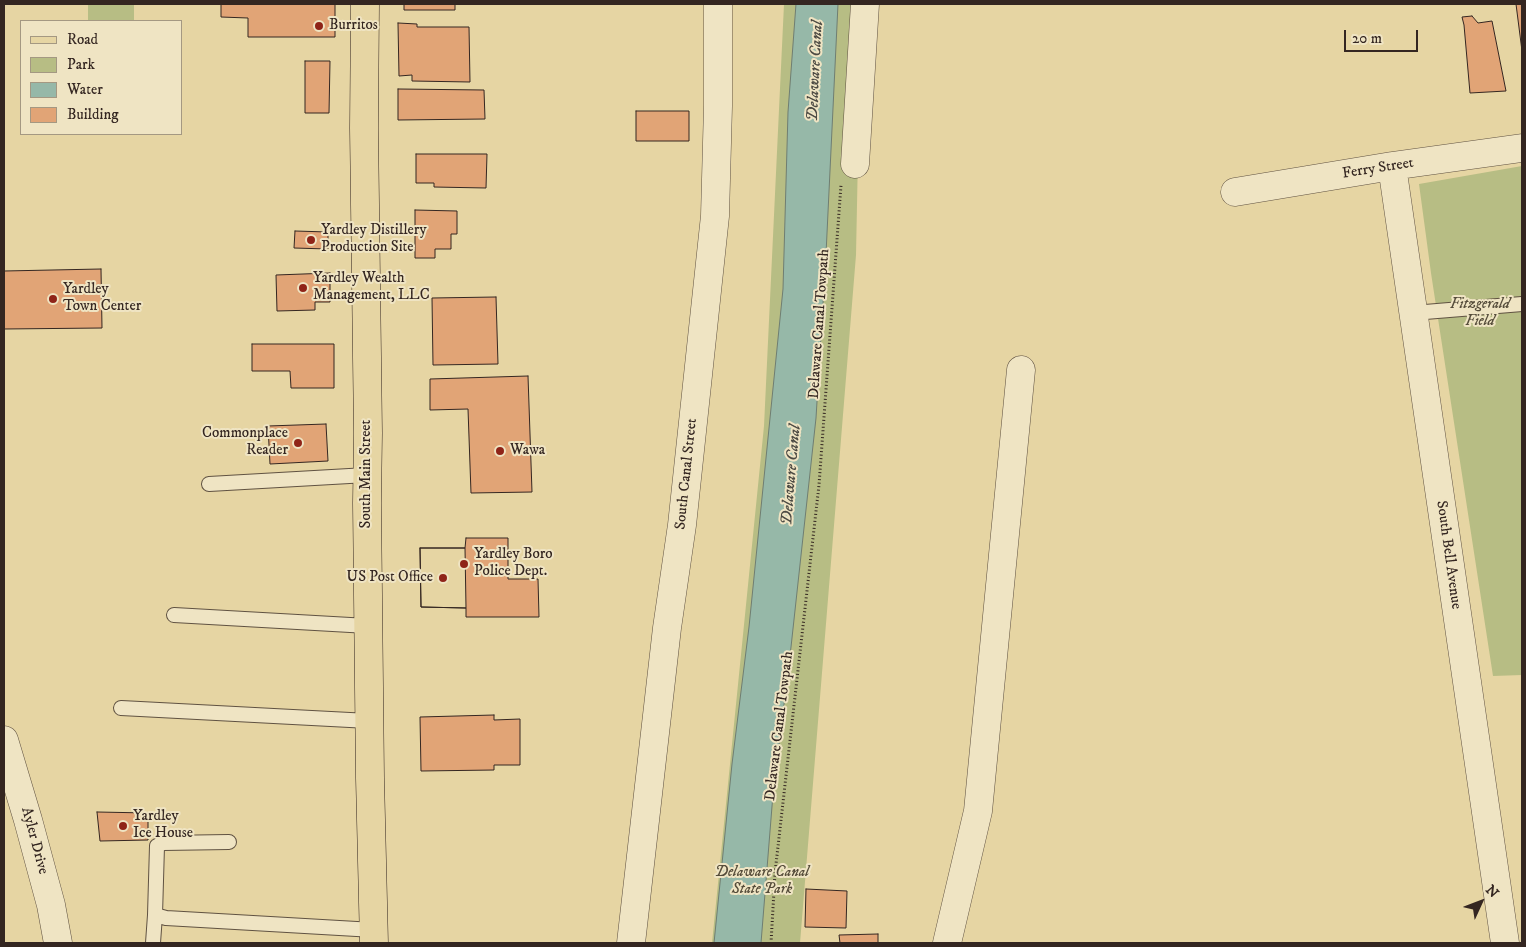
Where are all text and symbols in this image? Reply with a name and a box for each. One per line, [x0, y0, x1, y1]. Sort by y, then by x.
place label: Burritos [329, 17, 378, 35]
legend [20, 20, 182, 135]
marker: Burritos [313, 20, 325, 32]
water label: Delaware Canal [804, 20, 828, 122]
scale bar [1346, 20, 1420, 52]
text: 20 m [1352, 29, 1382, 48]
text: Road [67, 30, 98, 49]
text: Park [67, 55, 95, 74]
text: Water [67, 80, 103, 99]
text: Building [67, 105, 119, 124]
street label: Ferry Street [1341, 154, 1415, 184]
place label: Yardley Distillery Production Site [321, 222, 426, 257]
marker: Yardley Distillery Production Site [305, 234, 317, 246]
street label: Delaware Canal Towpath [806, 248, 834, 400]
place label: Yardley Wealth Management, LLC [313, 270, 430, 305]
place label: Yardley Town Center [63, 281, 141, 316]
marker: Yardley Wealth Management, LLC [297, 282, 309, 294]
marker: Yardley Town Center [47, 293, 59, 305]
park label: Fitzgerald Field [1450, 296, 1510, 331]
street label: South Canal Street [672, 417, 702, 531]
street label: South Main Street [358, 420, 376, 528]
water label: Delaware Canal [778, 424, 806, 526]
place label: Commonplace Reader [202, 425, 288, 460]
marker: Commonplace Reader [292, 437, 304, 449]
place label: Wawa [510, 442, 545, 460]
marker: Wawa [494, 445, 506, 457]
street label: South Bell Avenue [1431, 500, 1465, 610]
place label: Yardley Boro Police Dept. [474, 546, 553, 581]
marker: Yardley Boro Police Dept. [458, 558, 470, 570]
place label: US Post Office [347, 569, 433, 587]
marker: US Post Office [437, 572, 449, 584]
street label: Delaware Canal Towpath [762, 650, 798, 802]
street label: Ayler Drive [16, 805, 52, 877]
place label: Yardley Ice House [133, 808, 193, 843]
marker: Yardley Ice House [117, 820, 129, 832]
park label: Delaware Canal State Park [715, 864, 809, 899]
north arrow [1456, 877, 1506, 927]
text: N [1481, 881, 1502, 902]

